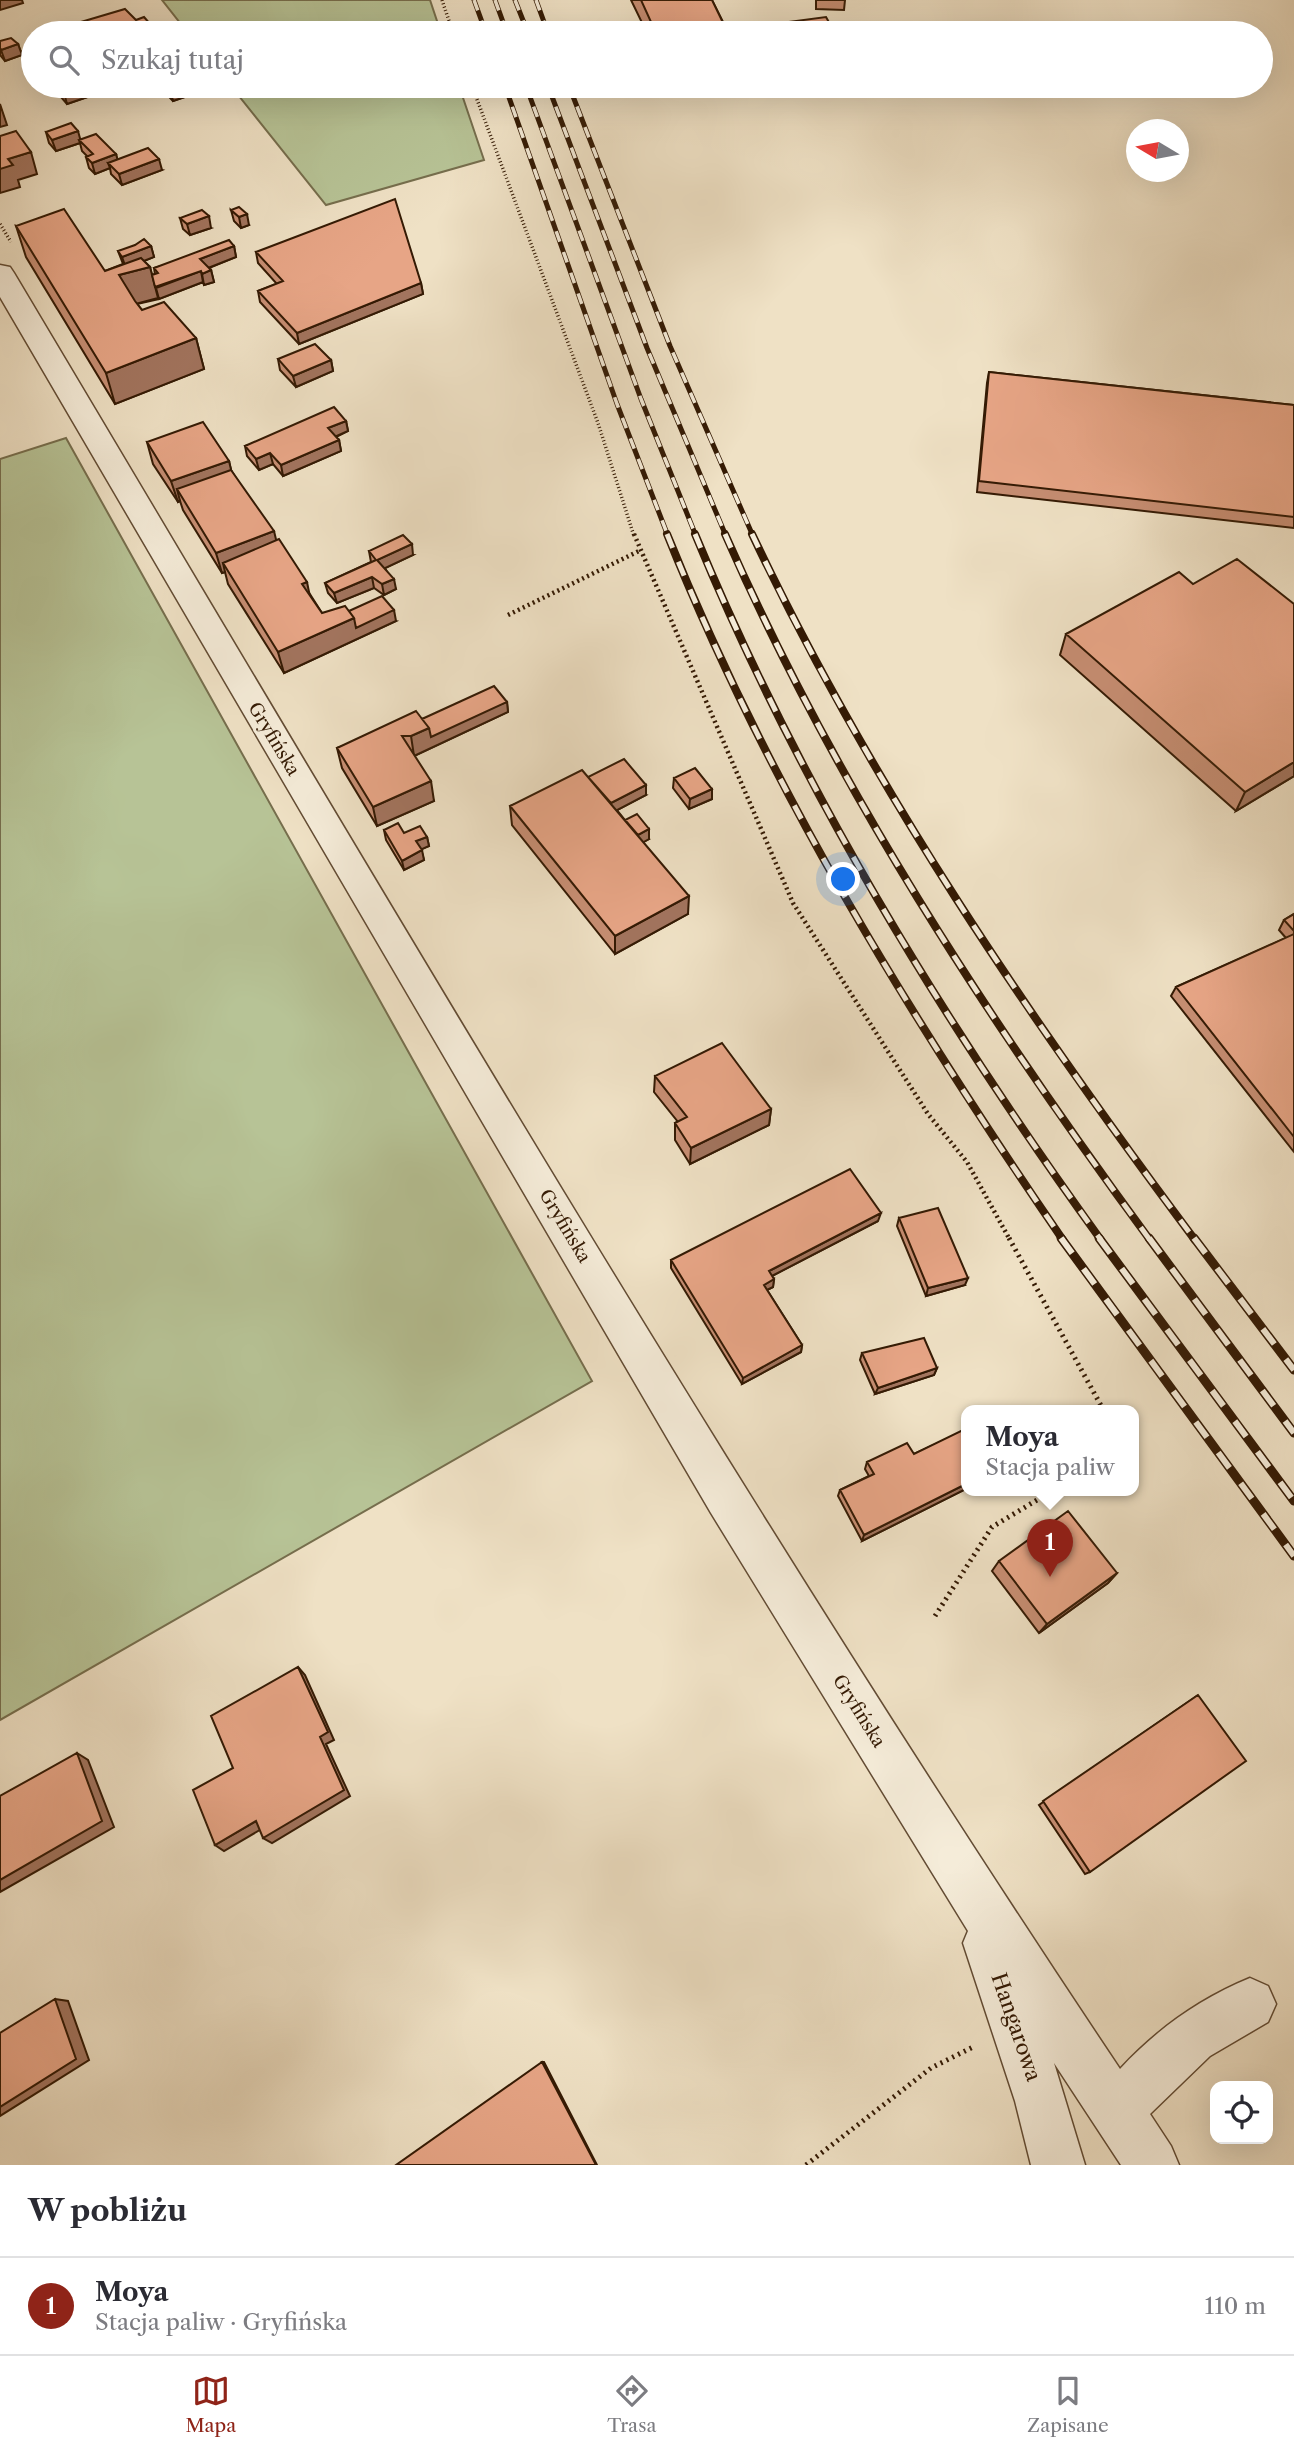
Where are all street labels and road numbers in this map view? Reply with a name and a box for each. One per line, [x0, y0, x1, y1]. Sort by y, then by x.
street label: Gryfińska [243, 698, 305, 780]
street label: Gryfińska [534, 1185, 596, 1267]
street label: Gryfińska [828, 1670, 890, 1752]
street label: Hangarowa [986, 1969, 1047, 2085]

